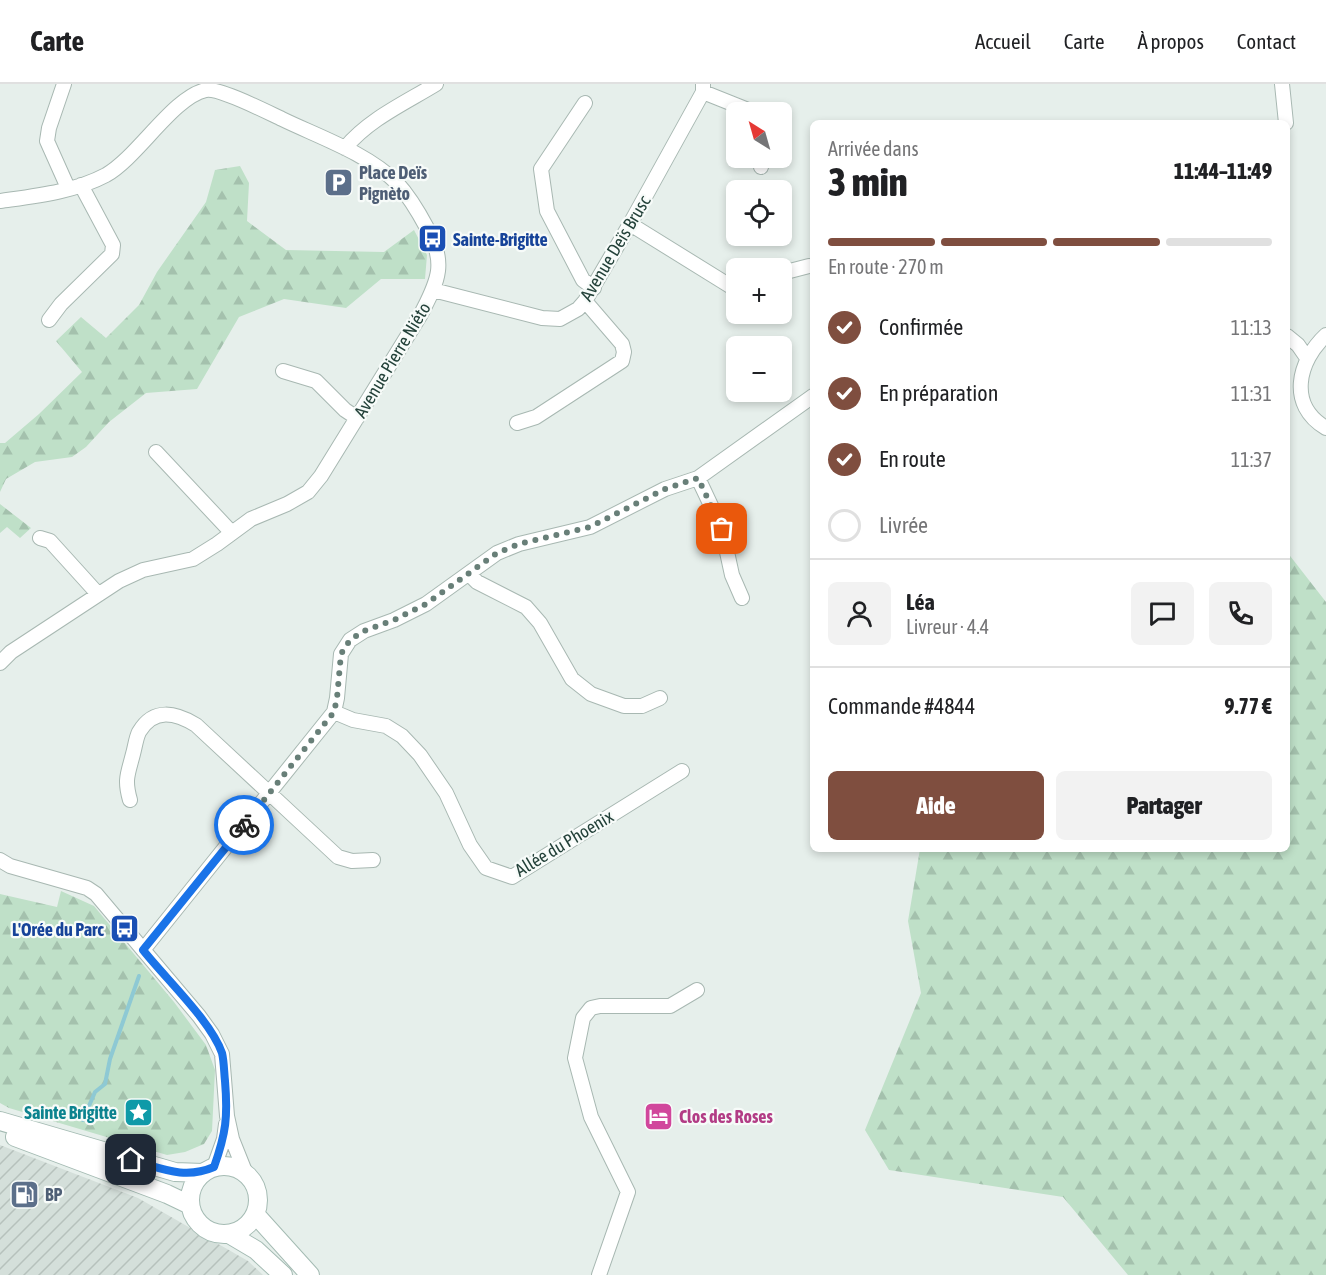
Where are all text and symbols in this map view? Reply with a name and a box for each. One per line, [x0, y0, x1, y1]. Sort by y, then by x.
text: Carte [30, 25, 84, 57]
text: Accueil [975, 29, 1031, 53]
text: Carte [1064, 29, 1104, 53]
text: À propos [1137, 29, 1204, 53]
text: Contact [1237, 29, 1296, 53]
north arrow [726, 102, 792, 168]
map controls [726, 102, 792, 402]
text: Arrivée dans [828, 137, 919, 160]
text: 11:44–11:49 [1174, 158, 1272, 184]
text: 3 min [828, 160, 908, 204]
place label: Place Deïs Pignèto [359, 162, 428, 204]
parking icon: Place Deïs Pignèto [322, 166, 354, 198]
button: locate [726, 180, 792, 246]
street label: Avenue Deïs Brusc [575, 191, 655, 304]
bus stop icon: Sainte-Brigitte [416, 223, 448, 255]
place label: Sainte-Brigitte [453, 229, 548, 250]
text: En route · 270 m [828, 255, 944, 278]
button: + [726, 258, 792, 324]
street label: Avenue Pierre Niéto [349, 299, 435, 421]
icon: check [828, 311, 861, 344]
text: Confirmée [879, 314, 963, 340]
text: 11:13 [1231, 316, 1272, 339]
button: − [726, 336, 792, 402]
icon: check [828, 377, 861, 410]
text: En préparation [879, 380, 998, 406]
text: 11:31 [1231, 382, 1272, 405]
icon: check [828, 443, 861, 476]
text: En route [879, 446, 946, 472]
text: 11:37 [1231, 448, 1272, 471]
pin [696, 503, 747, 554]
icon: bag [705, 512, 738, 545]
text: Livrée [879, 512, 928, 538]
button: person [828, 582, 891, 645]
button: chat [1131, 582, 1194, 645]
button: phone [1209, 582, 1272, 645]
text: Léa [906, 589, 935, 615]
text: Livreur · 4.4 [906, 615, 989, 638]
text: Commande #4844 [828, 693, 975, 719]
text: 9.77 € [1224, 693, 1272, 719]
button: Aide [828, 771, 1044, 840]
button: Partager [1056, 771, 1272, 840]
courier [214, 795, 274, 855]
street label: Allée du Phoenix [511, 805, 617, 881]
icon: bike [228, 809, 261, 842]
bus stop icon: L'Orée du Parc [109, 913, 141, 945]
place label: L'Orée du Parc [12, 919, 104, 940]
place icon: Sainte Brigitte [122, 1096, 154, 1128]
hotel icon: Clos des Roses [642, 1100, 674, 1132]
place label: Sainte Brigitte [24, 1102, 117, 1123]
place label: Clos des Roses [679, 1106, 773, 1127]
pin [105, 1134, 156, 1185]
icon: home [114, 1143, 147, 1176]
fuel station icon: BP [8, 1178, 40, 1210]
place label: BP [45, 1184, 63, 1205]

